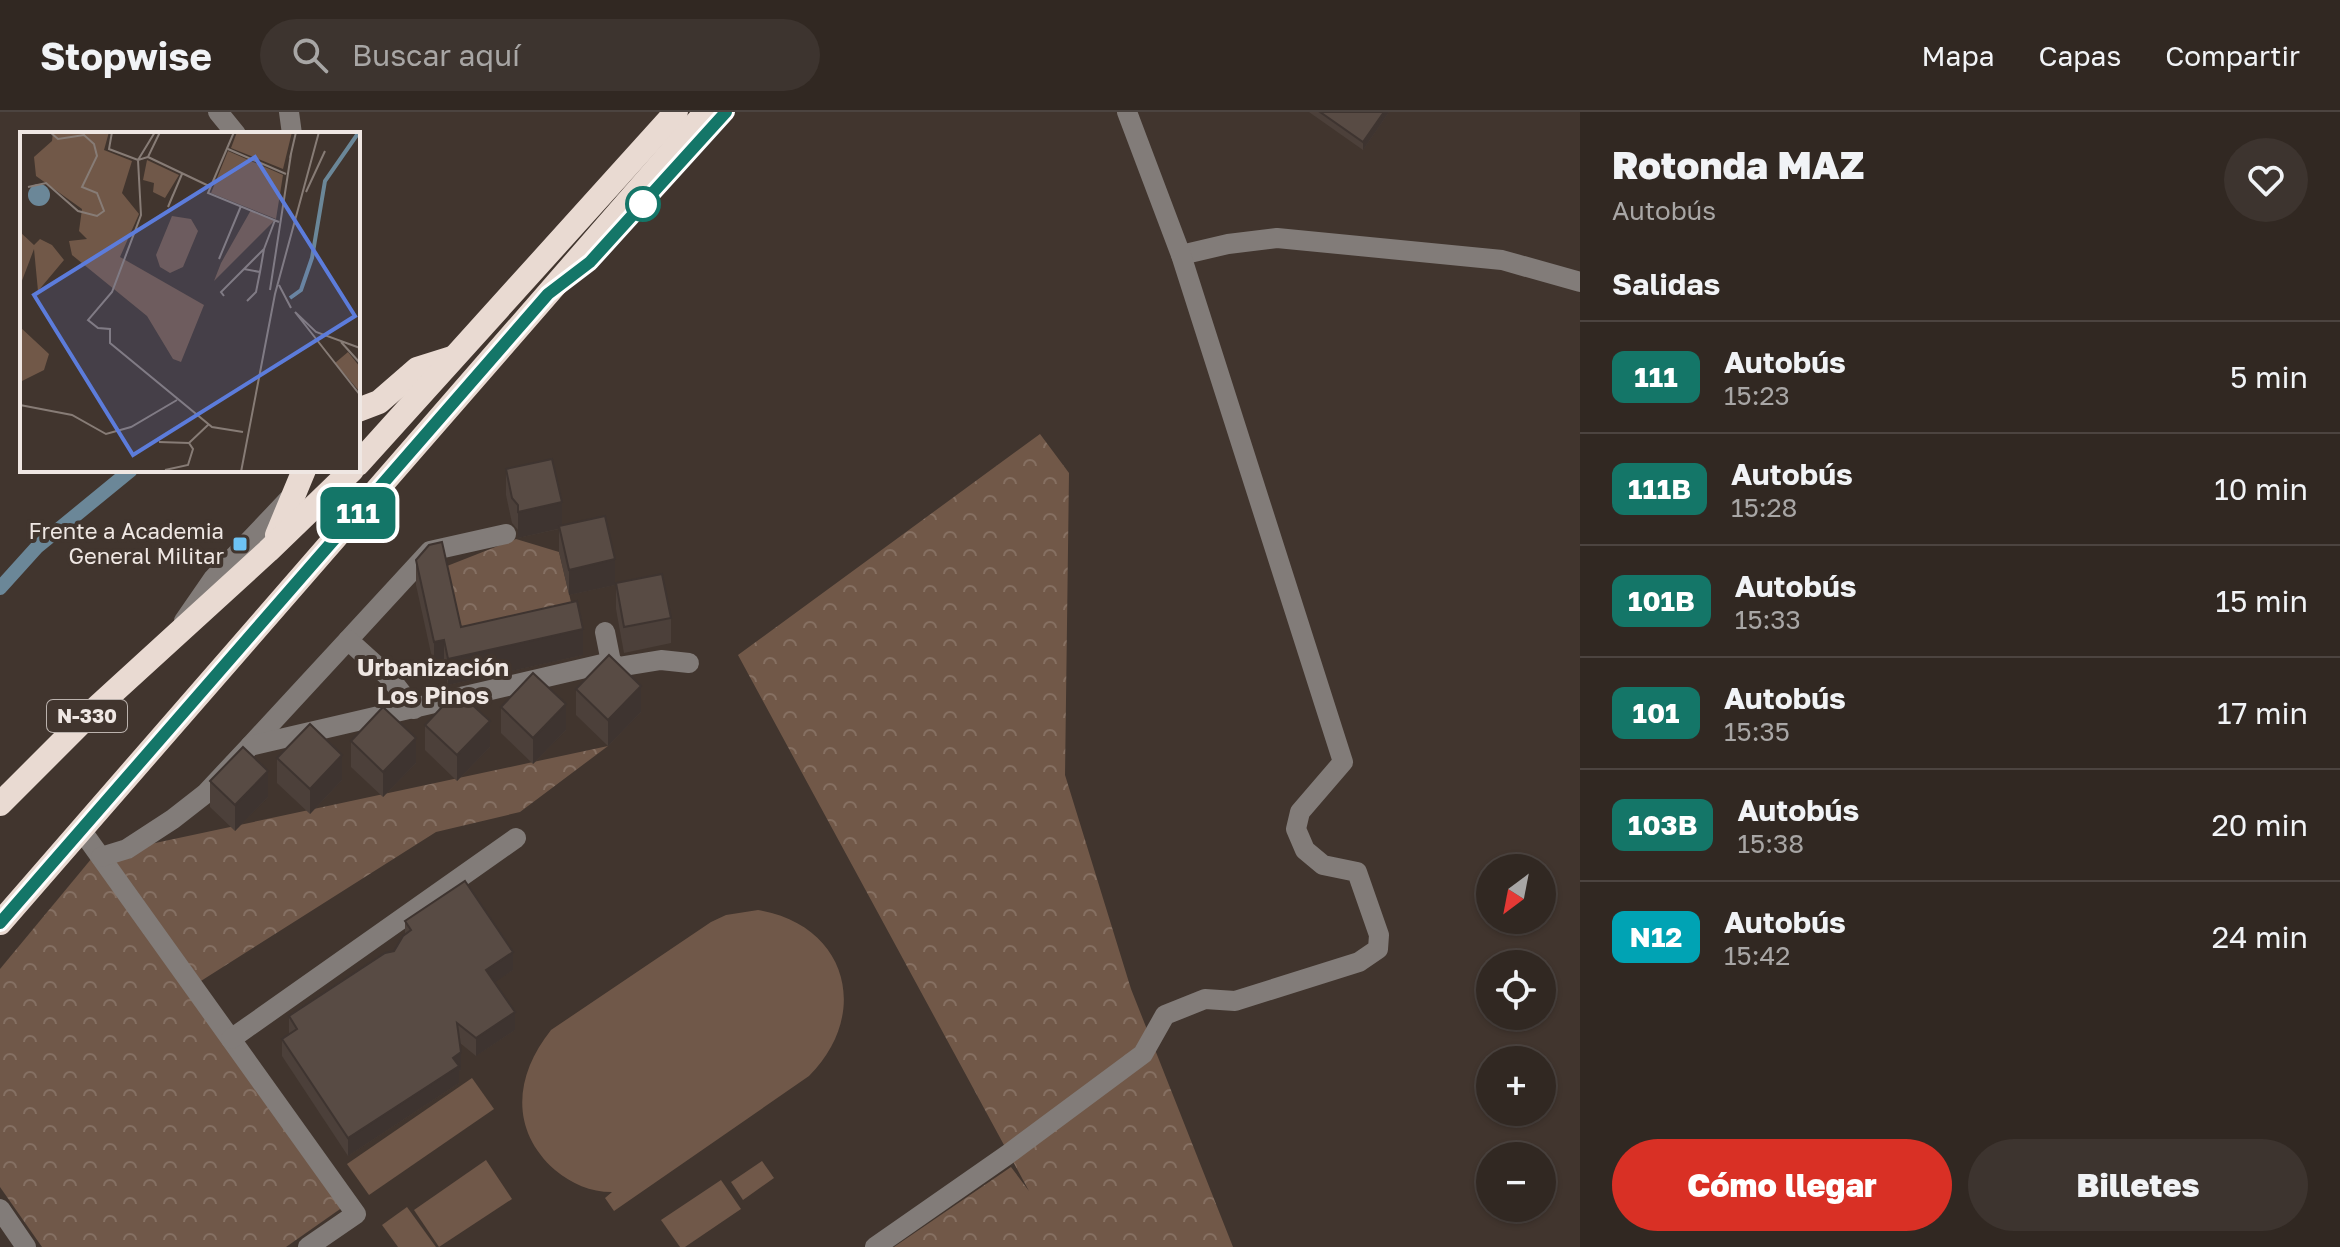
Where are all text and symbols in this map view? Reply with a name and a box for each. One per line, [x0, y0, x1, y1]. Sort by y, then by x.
search box [260, 19, 820, 91]
text: Stopwise [40, 33, 212, 78]
icon: search [288, 33, 332, 77]
text: Buscar aquí [352, 37, 520, 73]
text: Mapa [1922, 39, 1994, 72]
text: Capas [2038, 39, 2121, 72]
text: Compartir [2165, 39, 2300, 72]
inset map [20, 132, 360, 472]
button: heart [2224, 138, 2308, 222]
text: Rotonda MAZ [1612, 142, 1864, 187]
unlabelled marker [626, 187, 660, 221]
text: Autobús [1612, 195, 1716, 226]
text: Salidas [1612, 266, 1720, 302]
text: Autobús [1724, 344, 1846, 380]
text: 5 min [2230, 359, 2308, 395]
text: 111 [1634, 360, 1678, 393]
text: 15:23 [1724, 380, 1790, 411]
text: Autobús [1731, 456, 1853, 492]
text: 10 min [2214, 471, 2308, 507]
text: 111B [1628, 472, 1691, 505]
line badge: 111 [312, 487, 404, 539]
text: 15:28 [1731, 492, 1797, 523]
text: 111 [336, 496, 380, 529]
place label: Frente a Academia General Militar [28, 517, 224, 569]
marker: Frente a Academia General Militar [231, 535, 249, 553]
text: Autobús [1735, 568, 1857, 604]
text: 15 min [2216, 583, 2308, 619]
text: 101B [1628, 584, 1695, 617]
text: 15:33 [1735, 604, 1801, 635]
district label: Urbanización Los Pinos [357, 652, 509, 709]
text: Autobús [1724, 680, 1846, 716]
text: 17 min [2217, 695, 2308, 731]
text: 101 [1632, 696, 1680, 729]
road number: N-330 [47, 700, 127, 732]
text: 15:35 [1724, 716, 1790, 747]
text: Autobús [1737, 792, 1859, 828]
text: 20 min [2211, 807, 2308, 843]
text: 103B [1628, 808, 1697, 841]
text: 15:38 [1737, 828, 1804, 859]
north arrow [1476, 854, 1556, 934]
map controls [1476, 854, 1556, 1222]
text: Autobús [1724, 904, 1846, 940]
text: 24 min [2212, 919, 2308, 955]
text: N12 [1630, 920, 1682, 953]
text: 15:42 [1724, 940, 1790, 971]
button: locate [1476, 950, 1556, 1030]
button: + [1476, 1046, 1556, 1126]
button: Cómo llegar [1612, 1139, 1952, 1231]
button: Billetes [1968, 1139, 2308, 1231]
button: − [1476, 1142, 1556, 1222]

